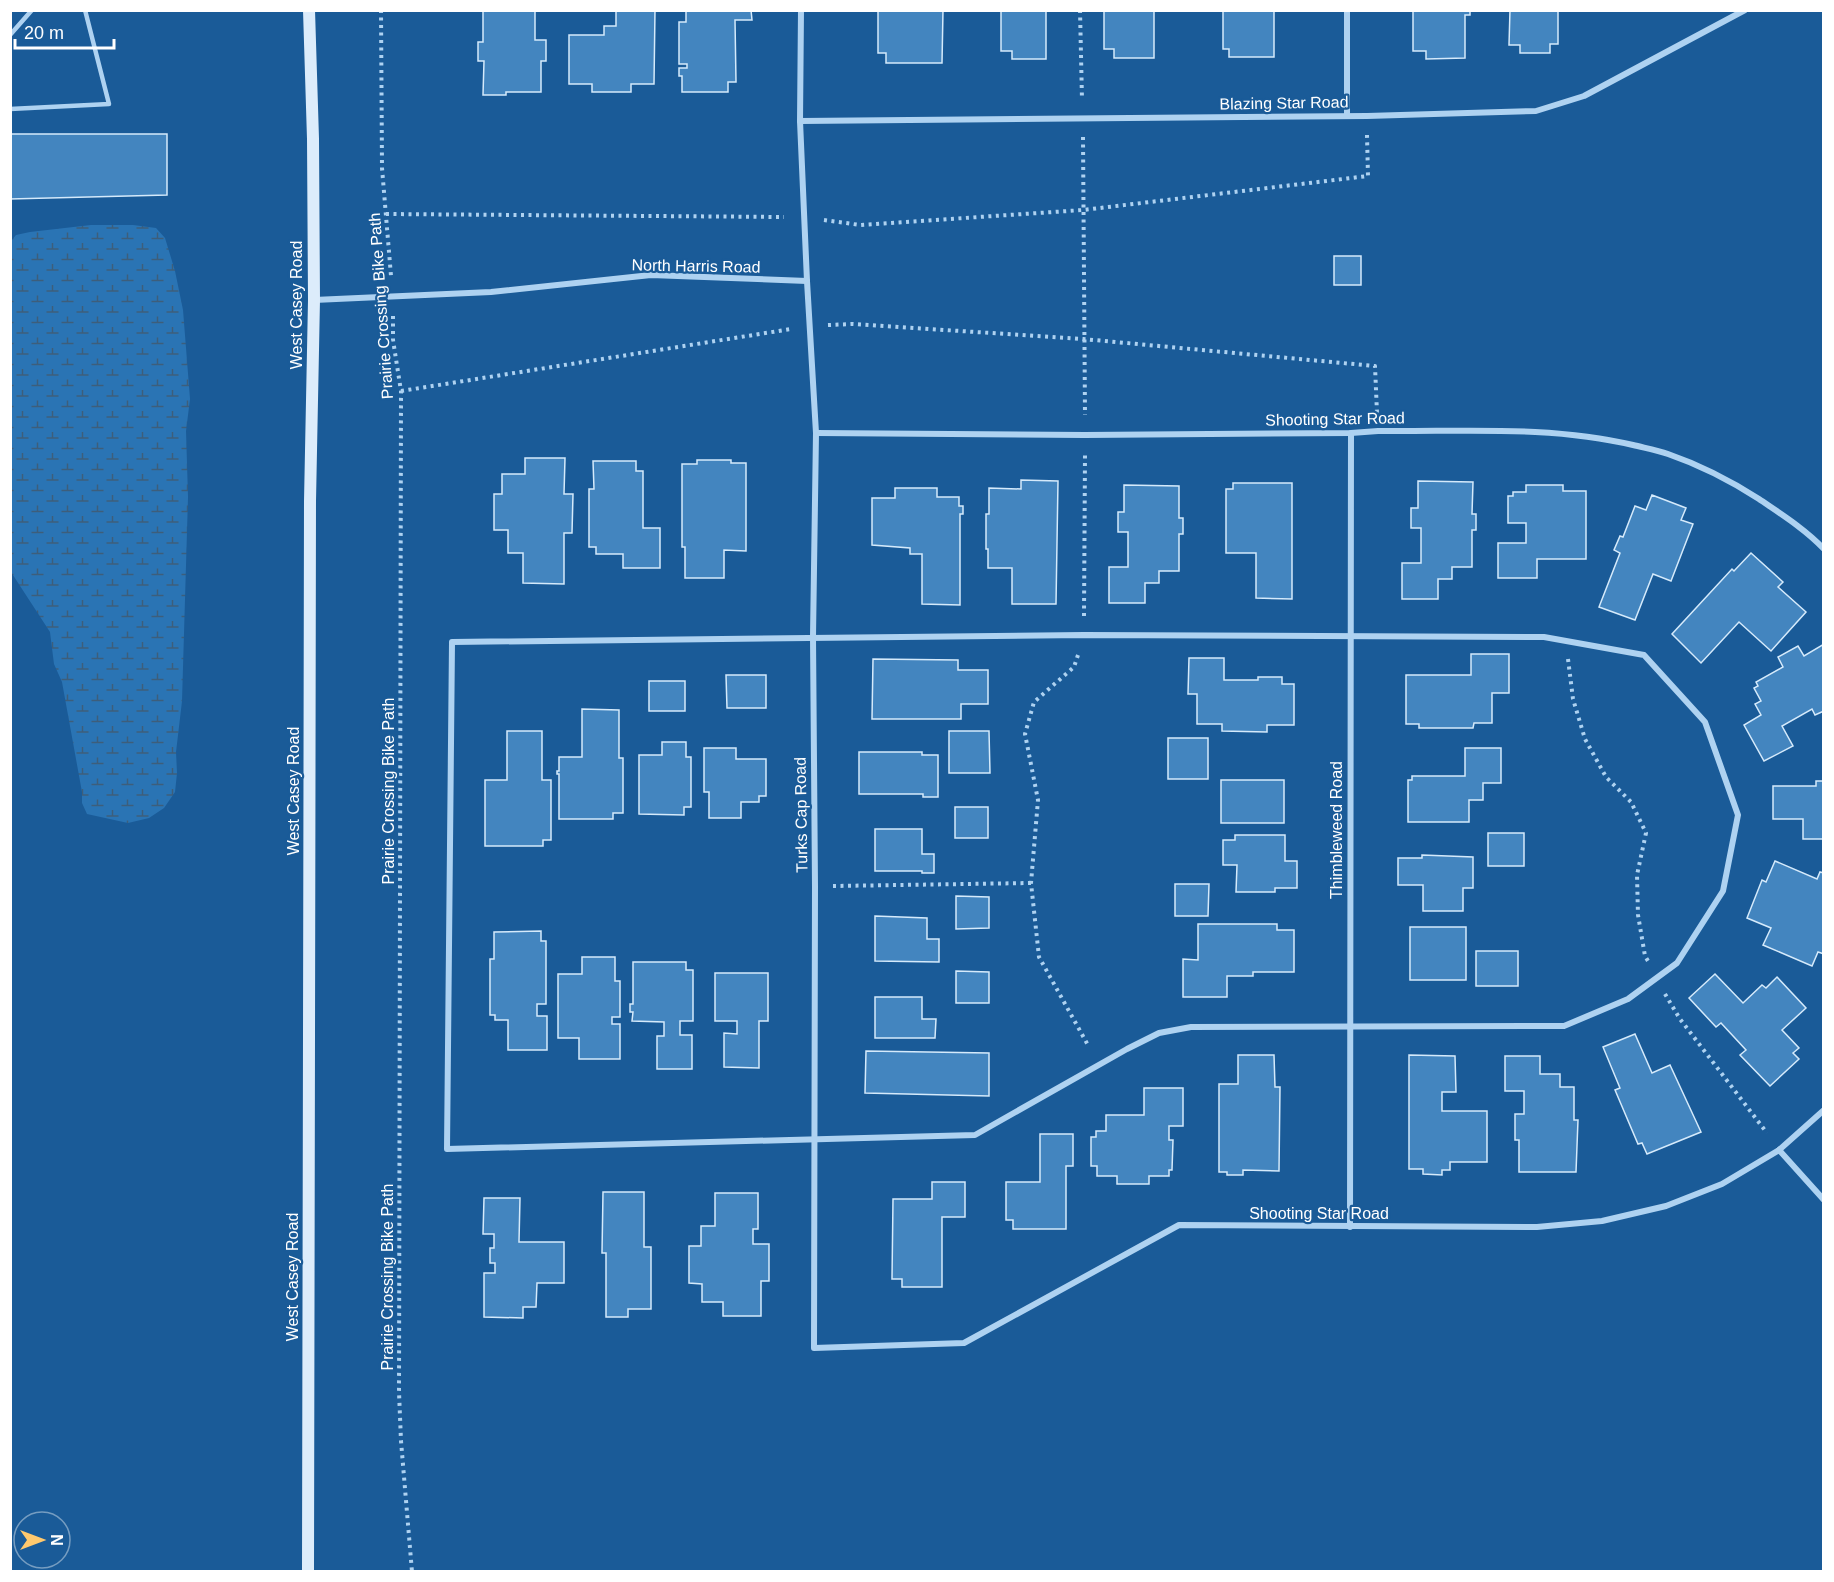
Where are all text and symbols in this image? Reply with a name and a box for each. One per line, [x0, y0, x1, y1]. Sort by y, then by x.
scale bar [15, 12, 114, 50]
text: 20 m [24, 23, 64, 43]
street label: Blazing Star Road [1219, 93, 1349, 113]
street label: Prairie Crossing Bike Path [366, 212, 396, 400]
street label: West Casey Road [288, 241, 305, 369]
street label: North Harris Road [631, 256, 761, 276]
street label: Shooting Star Road [1265, 409, 1405, 429]
street label: Prairie Crossing Bike Path [380, 698, 397, 884]
street label: West Casey Road [285, 727, 302, 855]
street label: Turks Cap Road [791, 757, 811, 873]
street label: Thimbleweed Road [1328, 761, 1345, 899]
street label: Prairie Crossing Bike Path [379, 1184, 396, 1370]
street label: Shooting Star Road [1249, 1205, 1389, 1222]
street label: West Casey Road [284, 1213, 301, 1341]
north arrow [12, 1510, 72, 1570]
text: N [48, 1534, 65, 1546]

